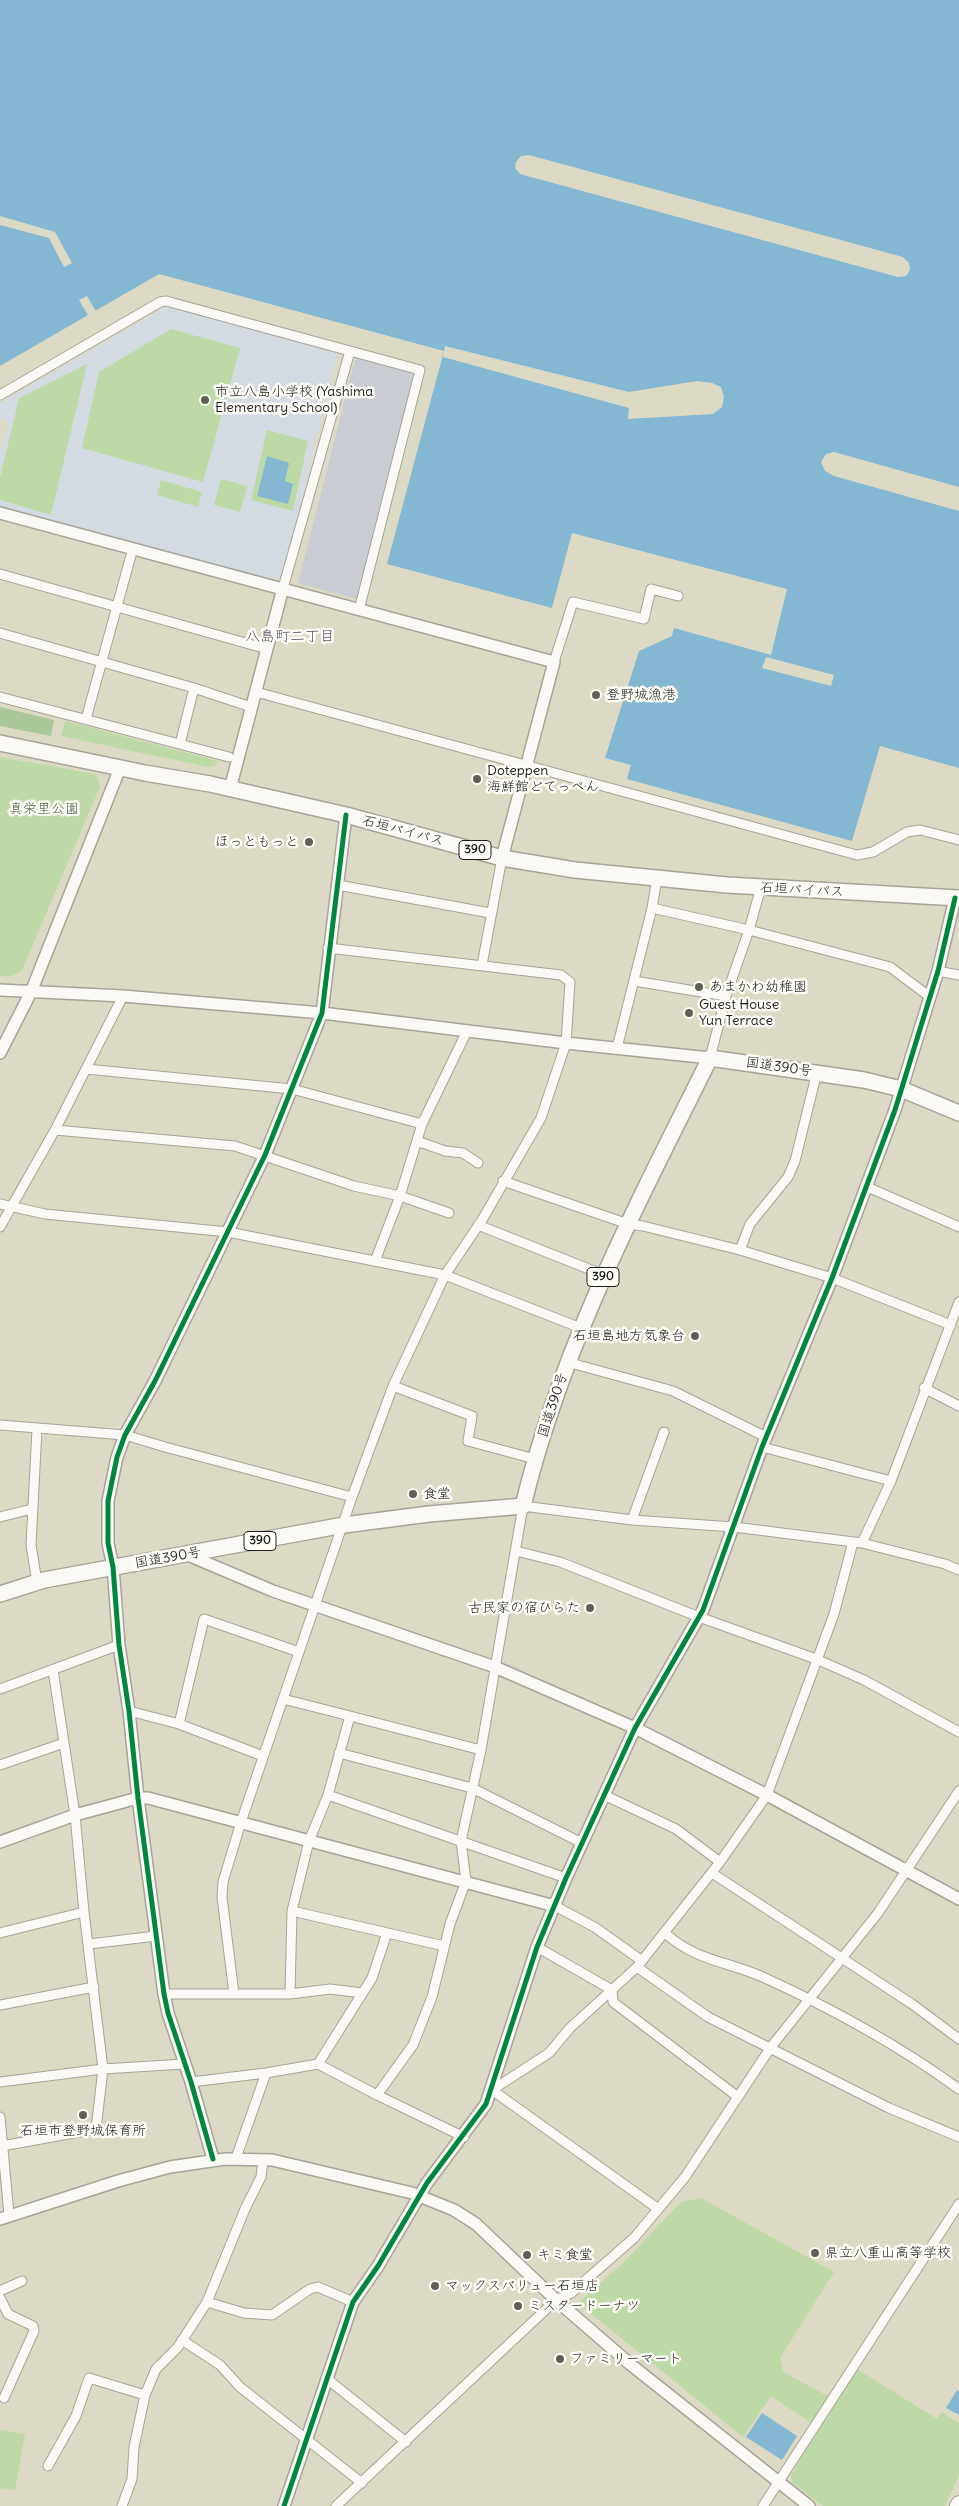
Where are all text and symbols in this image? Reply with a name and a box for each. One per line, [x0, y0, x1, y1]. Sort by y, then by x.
place label: 市立八島小学校 (Yashima Elementary School) [215, 384, 373, 417]
marker: 市立八島小学校 (Yashima Elementary School) [199, 394, 211, 406]
district label: 八島町二丁目 [245, 628, 335, 646]
place label: 登野城漁港 [606, 687, 676, 703]
marker: 登野城漁港 [590, 689, 602, 701]
place label: Doteppen 海鮮館どてっぺん [487, 763, 599, 796]
marker: Doteppen 海鮮館どてっぺん [471, 773, 483, 785]
park label: 真栄里公園 [9, 801, 79, 817]
street label: 石垣バイパス [360, 812, 446, 850]
place label: ほっともっと [215, 834, 299, 850]
marker: ほっともっと [303, 836, 315, 848]
road number: 390 [459, 840, 491, 860]
street label: 石垣バイパス [760, 879, 844, 901]
place label: あまかわ幼稚園 [709, 979, 807, 995]
marker: あまかわ幼稚園 [693, 981, 705, 993]
place label: Guest House Yun Terrace [699, 997, 779, 1030]
marker: Guest House Yun Terrace [683, 1007, 695, 1019]
street label: 国道390号 [745, 1054, 813, 1080]
road number: 390 [587, 1268, 619, 1286]
place label: 石垣島地方気象台 [573, 1328, 685, 1344]
marker: 石垣島地方気象台 [689, 1330, 701, 1342]
street label: 国道390号 [535, 1370, 571, 1440]
place label: 食堂 [423, 1486, 451, 1502]
marker: 食堂 [407, 1488, 419, 1500]
road number: 390 [244, 1532, 276, 1550]
street label: 国道390号 [133, 1544, 203, 1572]
place label: 古民家の宿ひらた [468, 1600, 580, 1616]
marker: 古民家の宿ひらた [584, 1602, 596, 1614]
marker: 石垣市登野城保育所 [77, 2109, 89, 2121]
place label: 石垣市登野城保育所 [20, 2123, 146, 2139]
place label: 県立八重山高等学校 [825, 2245, 951, 2261]
place label: キミ食堂 [537, 2247, 593, 2263]
marker: 県立八重山高等学校 [809, 2247, 821, 2259]
marker: キミ食堂 [521, 2249, 533, 2261]
place label: マックスバリュー石垣店 [445, 2278, 599, 2294]
marker: マックスバリュー石垣店 [429, 2280, 441, 2292]
place label: ミスタードーナツ [528, 2298, 640, 2314]
marker: ミスタードーナツ [512, 2300, 524, 2312]
place label: ファミリーマート [570, 2351, 682, 2367]
marker: ファミリーマート [554, 2353, 566, 2365]

